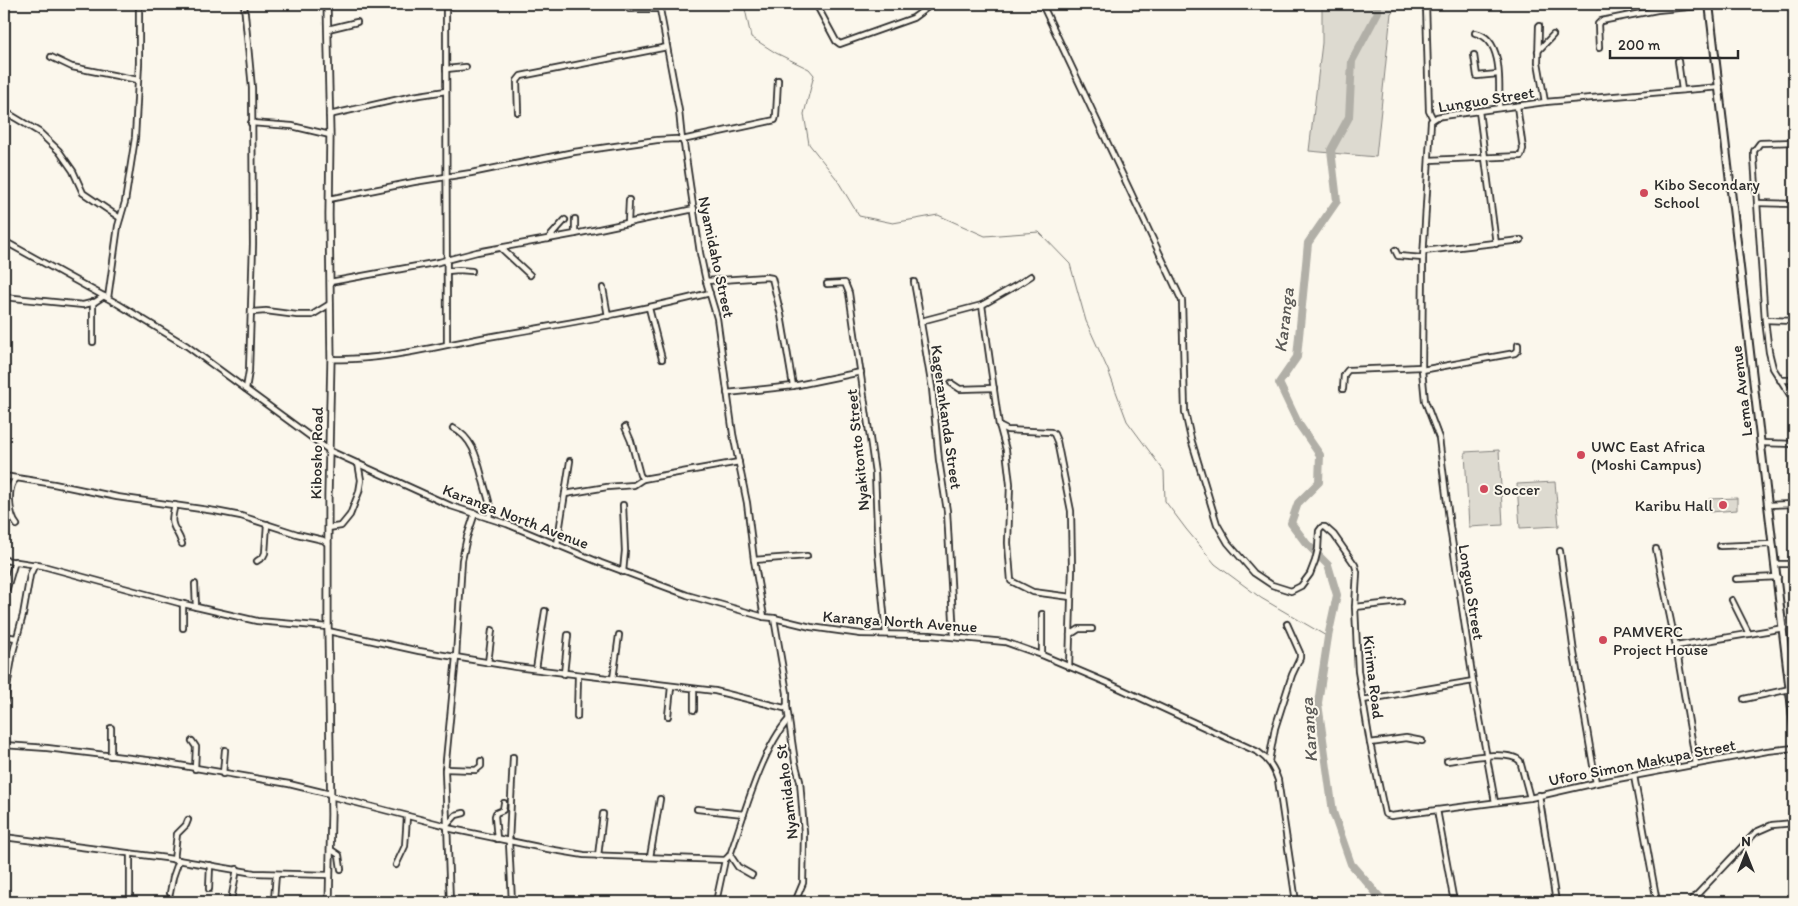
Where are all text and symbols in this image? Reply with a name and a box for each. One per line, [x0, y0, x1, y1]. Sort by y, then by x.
scale bar [1610, 28, 1738, 60]
text: 200 m [1618, 36, 1661, 54]
street label: Lunguo Street [1437, 83, 1535, 116]
place label: Kibo Secondary School [1654, 175, 1760, 212]
marker: Kibo Secondary School [1638, 187, 1650, 199]
street label: Nyamidaho Street [694, 195, 739, 320]
water label: Karanga [1269, 286, 1299, 354]
street label: Kagerankanda Street [927, 344, 966, 490]
street label: Lema Avenue [1726, 344, 1757, 438]
street label: Nyakitonto Street [842, 388, 873, 512]
street label: Kibosho Road [306, 406, 327, 499]
place label: UWC East Africa (Moshi Campus) [1591, 437, 1705, 474]
marker: UWC East Africa (Moshi Campus) [1575, 449, 1587, 461]
street label: Karanga North Avenue [440, 480, 592, 553]
place label: Soccer [1494, 480, 1541, 499]
marker: Soccer [1478, 483, 1490, 495]
place label: Karibu Hall [1635, 496, 1713, 515]
marker: Karibu Hall [1717, 499, 1729, 511]
street label: Longuo Street [1455, 543, 1488, 641]
street label: Karanga North Avenue [822, 607, 978, 636]
place label: PAMVERC Project House [1613, 622, 1708, 659]
street label: Kirima Road [1359, 634, 1388, 720]
marker: PAMVERC Project House [1597, 634, 1609, 646]
water label: Karanga [1296, 696, 1322, 763]
street label: Uforo Simon Makupa Street [1547, 735, 1737, 790]
street label: Nyamidaho St [771, 743, 802, 841]
north arrow [1720, 828, 1770, 878]
text: N [1741, 833, 1751, 850]

